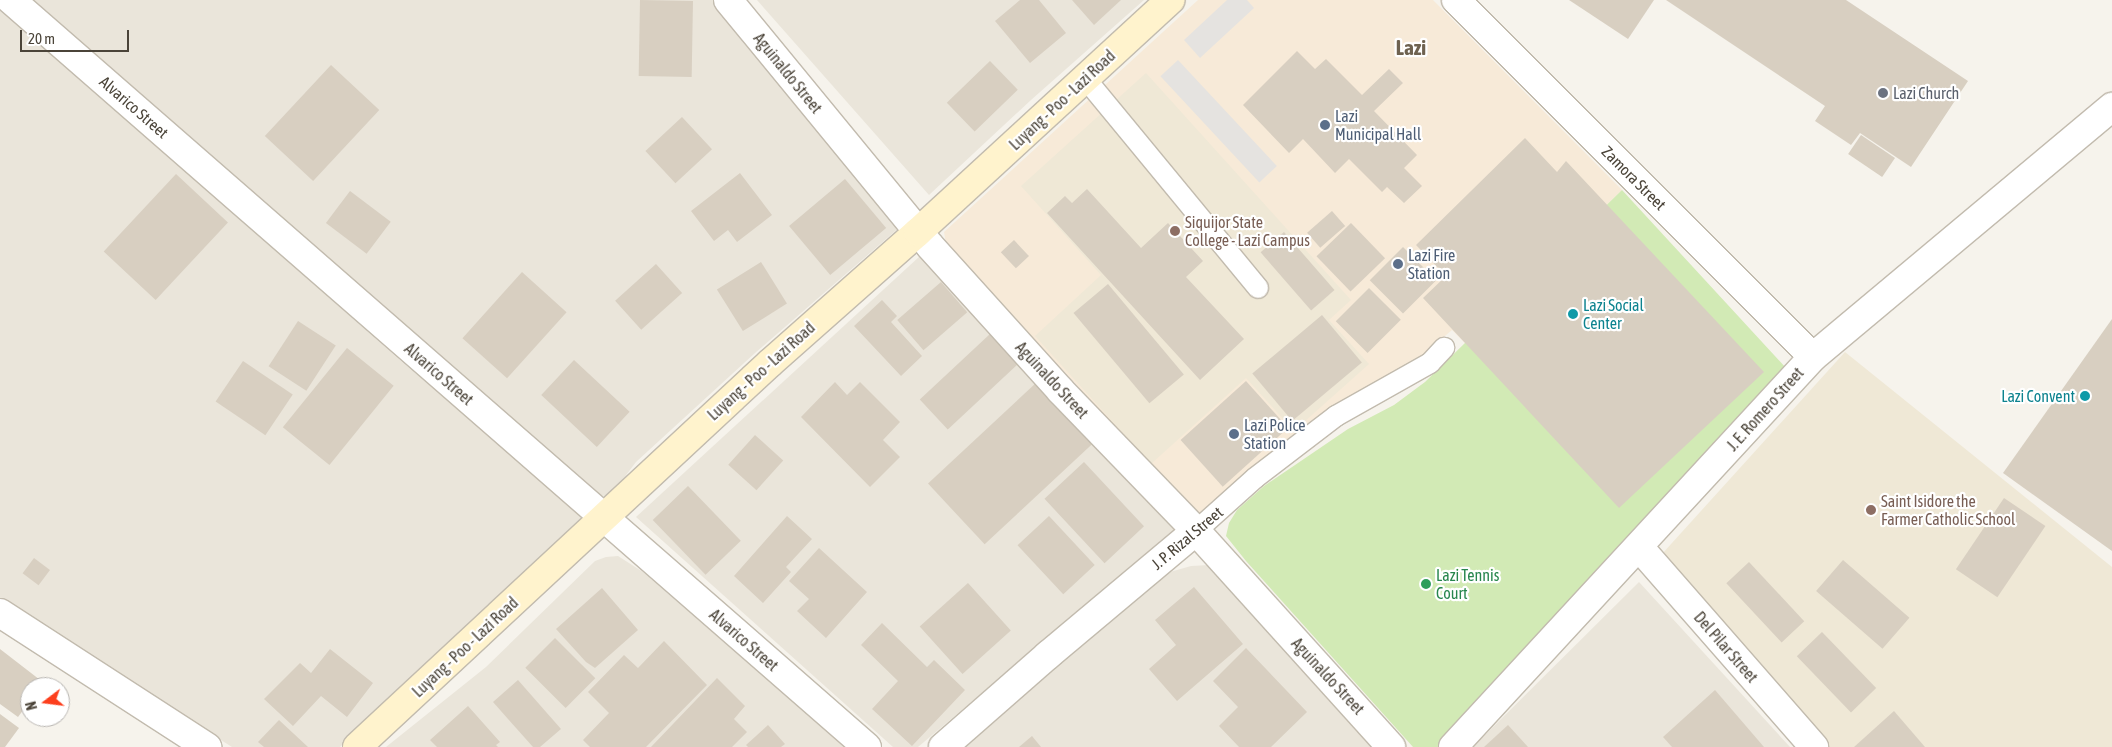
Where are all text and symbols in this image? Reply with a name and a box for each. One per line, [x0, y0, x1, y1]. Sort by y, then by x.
scale bar [22, 20, 131, 52]
street label: Aguinaldo Street [750, 29, 826, 117]
text: 20 m [28, 30, 55, 47]
district label: Lazi [1396, 34, 1426, 60]
street label: Luyang - Poo - Lazi Road [1005, 46, 1119, 154]
street label: Alvarico Street [96, 72, 172, 142]
place label: Lazi Church [1893, 83, 1959, 103]
marker: Lazi Church [1877, 87, 1889, 99]
place label: Lazi Municipal Hall [1335, 106, 1421, 144]
marker: Lazi Municipal Hall [1319, 119, 1331, 131]
street label: Zamora Street [1598, 142, 1670, 214]
place label: Siquijor State College - Lazi Campus [1185, 212, 1310, 250]
marker: Siquijor State College - Lazi Campus [1169, 225, 1181, 237]
place label: Lazi Fire Station [1408, 245, 1455, 283]
marker: Lazi Fire Station [1392, 258, 1404, 270]
place label: Lazi Social Center [1583, 295, 1644, 333]
marker: Lazi Social Center [1567, 308, 1579, 320]
street label: Luyang - Poo - Lazi Road [703, 318, 819, 424]
street label: Aguinaldo Street [1012, 338, 1092, 422]
street label: Alvarico Street [401, 339, 477, 409]
street label: J. E. Romero Street [1723, 363, 1807, 455]
place label: Lazi Convent [2001, 386, 2075, 406]
marker: Lazi Convent [2079, 390, 2091, 402]
place label: Lazi Police Station [1244, 415, 1306, 453]
marker: Lazi Police Station [1228, 428, 1240, 440]
place label: Saint Isidore the Farmer Catholic School [1881, 491, 2015, 529]
street label: J. P. Rizal Street [1147, 503, 1227, 573]
marker: Saint Isidore the Farmer Catholic School [1865, 504, 1877, 516]
place label: Lazi Tennis Court [1436, 565, 1499, 603]
marker: Lazi Tennis Court [1420, 578, 1432, 590]
street label: Luyang - Poo - Lazi Road [408, 593, 522, 701]
street label: Alvarico Street [706, 605, 782, 675]
street label: Del Pilar Street [1690, 608, 1762, 686]
street label: Aguinaldo Street [1288, 634, 1368, 718]
north arrow [20, 677, 70, 727]
text: N [23, 700, 40, 712]

